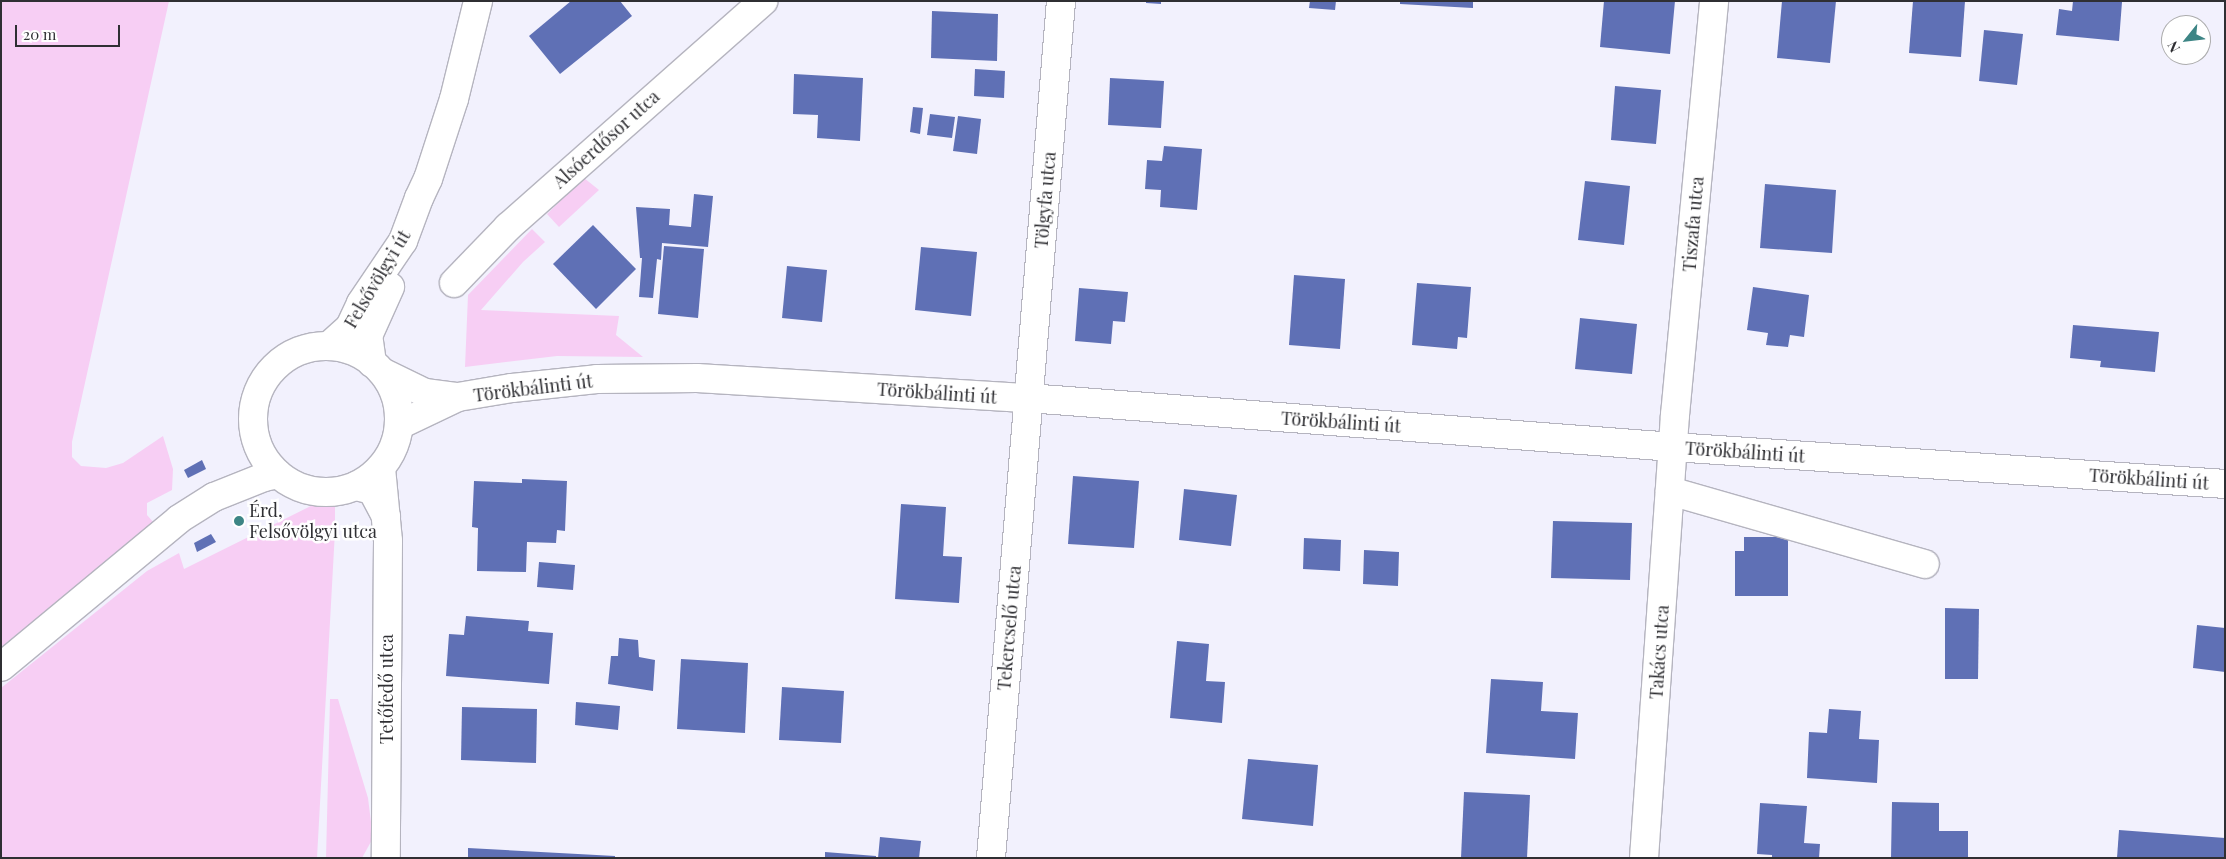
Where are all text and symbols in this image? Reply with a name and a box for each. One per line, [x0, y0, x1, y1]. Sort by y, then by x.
scale bar [18, 15, 122, 47]
north arrow [2161, 15, 2211, 65]
text: 20 m [23, 24, 56, 44]
text: N [2163, 38, 2184, 56]
street label: Alsóerdősor utca [548, 85, 664, 193]
street label: Tölgyfa utca [1030, 151, 1060, 249]
street label: Tiszafa utca [1678, 175, 1708, 273]
street label: Felsővölgyi út [339, 226, 415, 332]
street label: Törökbálinti út [472, 370, 594, 406]
street label: Törökbálinti út [876, 378, 998, 408]
street label: Törökbálinti út [1280, 407, 1402, 437]
street label: Törökbálinti út [1684, 437, 1806, 467]
street label: Törökbálinti út [2088, 464, 2210, 494]
place label: Érd, Felsővölgyi utca [249, 500, 377, 542]
marker: Érd, Felsővölgyi utca [233, 515, 245, 527]
street label: Tekercselő utca [993, 565, 1025, 691]
street label: Takács utca [1645, 604, 1673, 700]
street label: Tetőfedő utca [375, 634, 397, 744]

